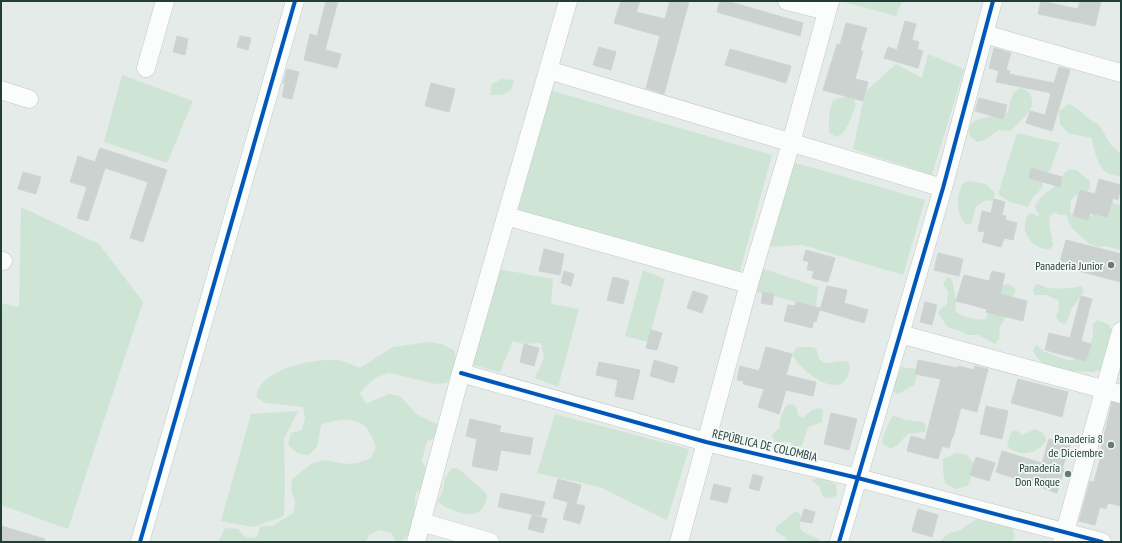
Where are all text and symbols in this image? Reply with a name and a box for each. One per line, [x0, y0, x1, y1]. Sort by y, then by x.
place label: Panaderia Junior [1035, 258, 1104, 273]
marker: Panaderia Junior [1106, 260, 1116, 270]
street label: REPÚBLICA DE COLOMBIA [711, 426, 819, 464]
place label: Panaderia 8 de Diciembre [1048, 431, 1103, 460]
marker: Panaderia 8 de Diciembre [1106, 440, 1116, 450]
place label: Panadería Don Roque [1015, 460, 1060, 489]
marker: Panadería Don Roque [1063, 469, 1073, 479]

